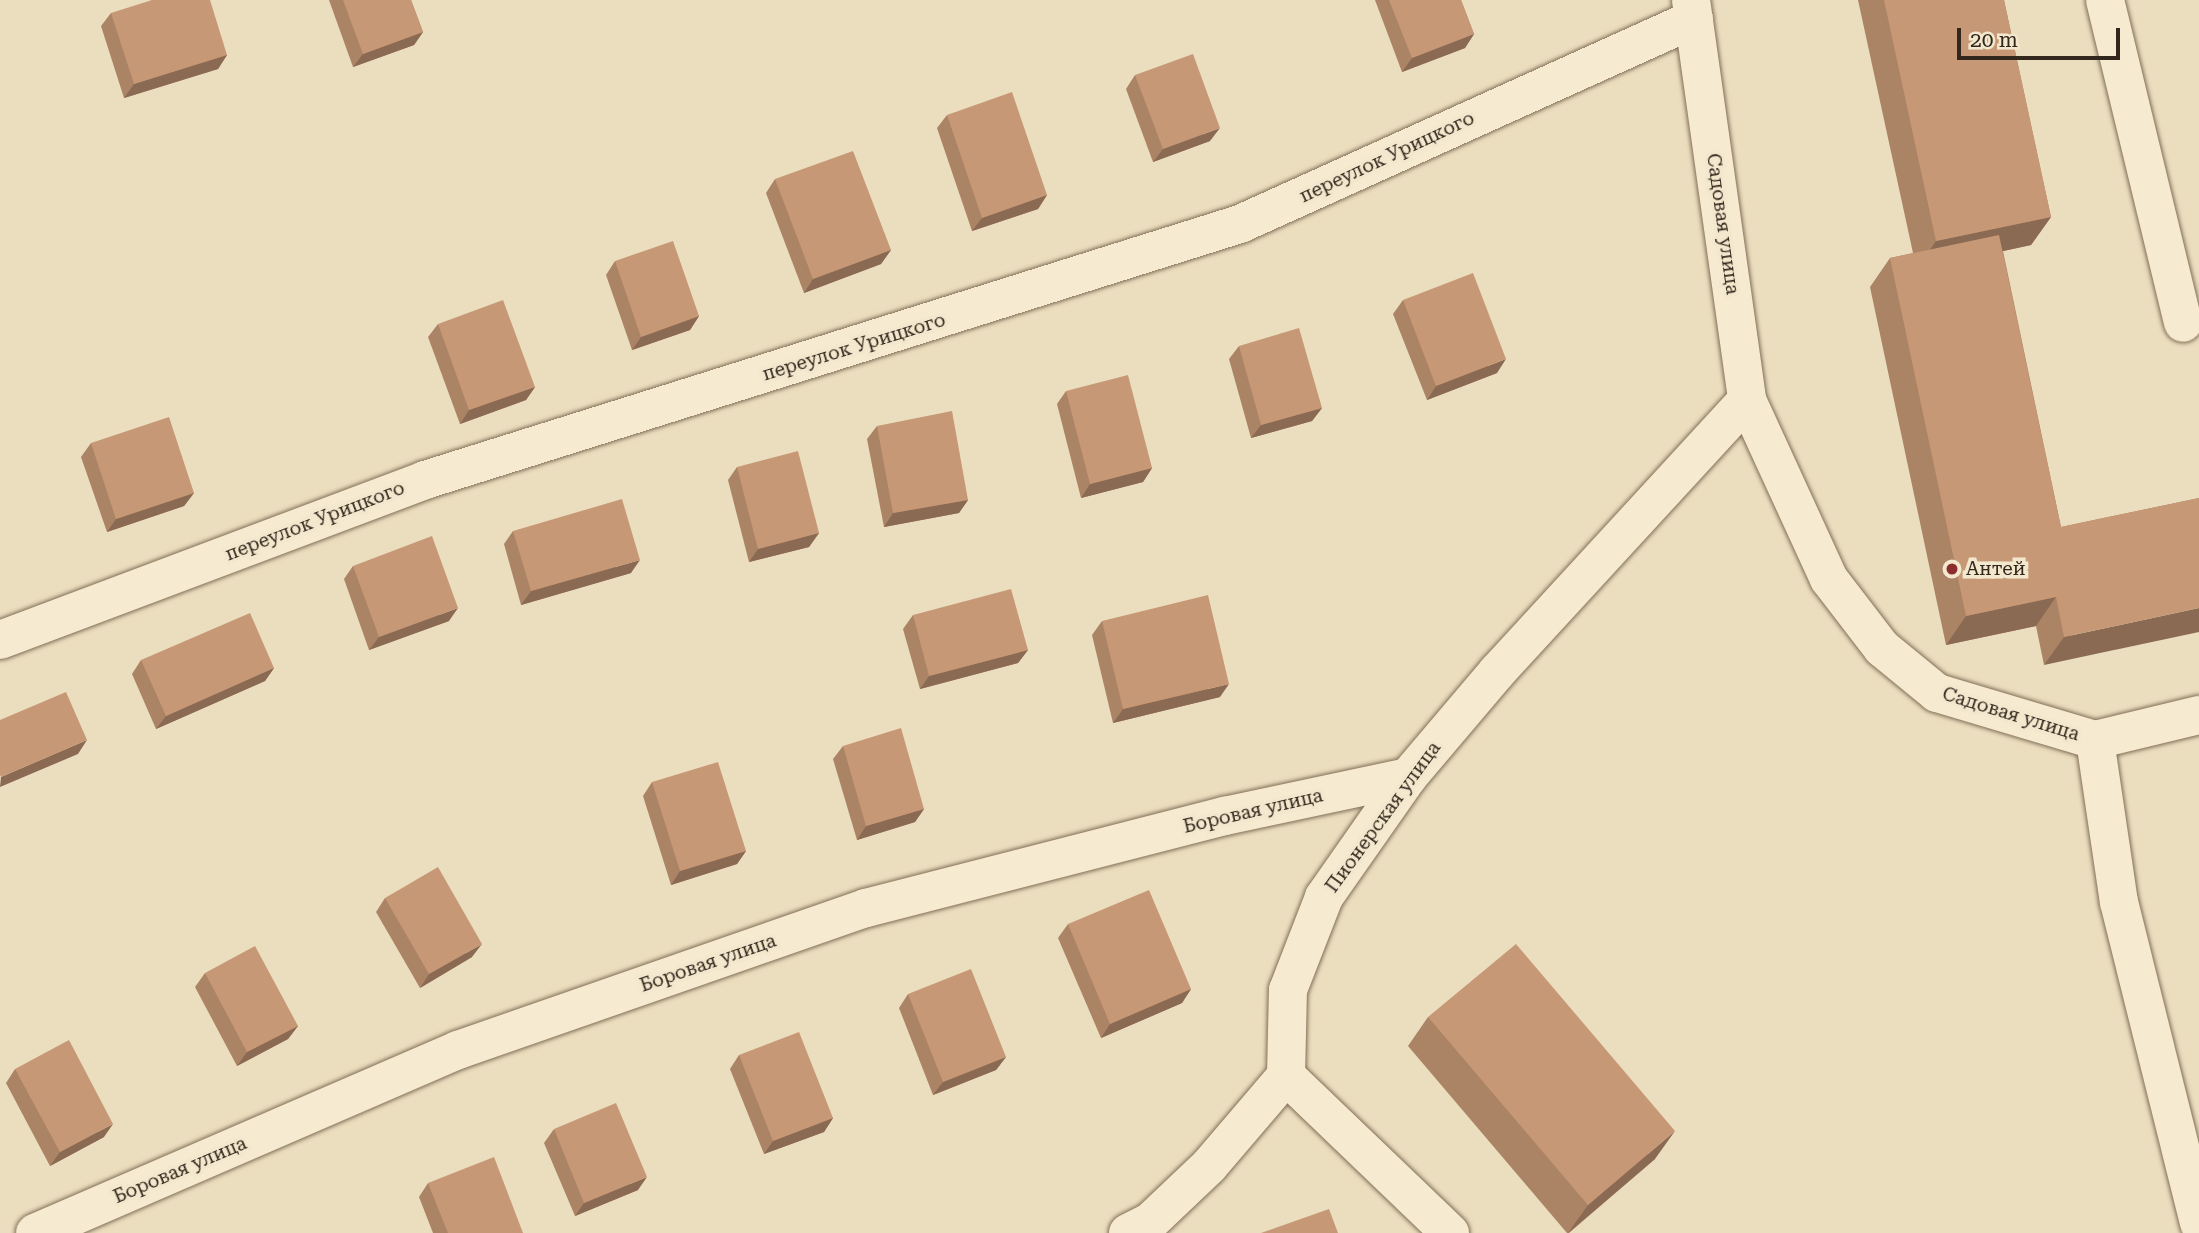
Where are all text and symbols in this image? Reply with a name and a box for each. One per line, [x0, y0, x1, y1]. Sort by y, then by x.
scale bar [1961, 14, 2124, 58]
text: 20 m [1970, 28, 2018, 52]
street label: переулок Урицкого [1296, 106, 1478, 208]
street label: Садовая улица [1702, 152, 1744, 296]
street label: переулок Урицкого [760, 308, 948, 386]
street label: переулок Урицкого [222, 476, 408, 566]
place label: Антей [1966, 558, 2025, 580]
marker: Антей [1944, 561, 1960, 577]
street label: Садовая улица [1940, 682, 2082, 746]
street label: Пионерская улица [1321, 737, 1445, 897]
street label: Боровая улица [1181, 784, 1325, 838]
street label: Боровая улица [637, 929, 779, 997]
street label: Боровая улица [110, 1132, 250, 1208]

